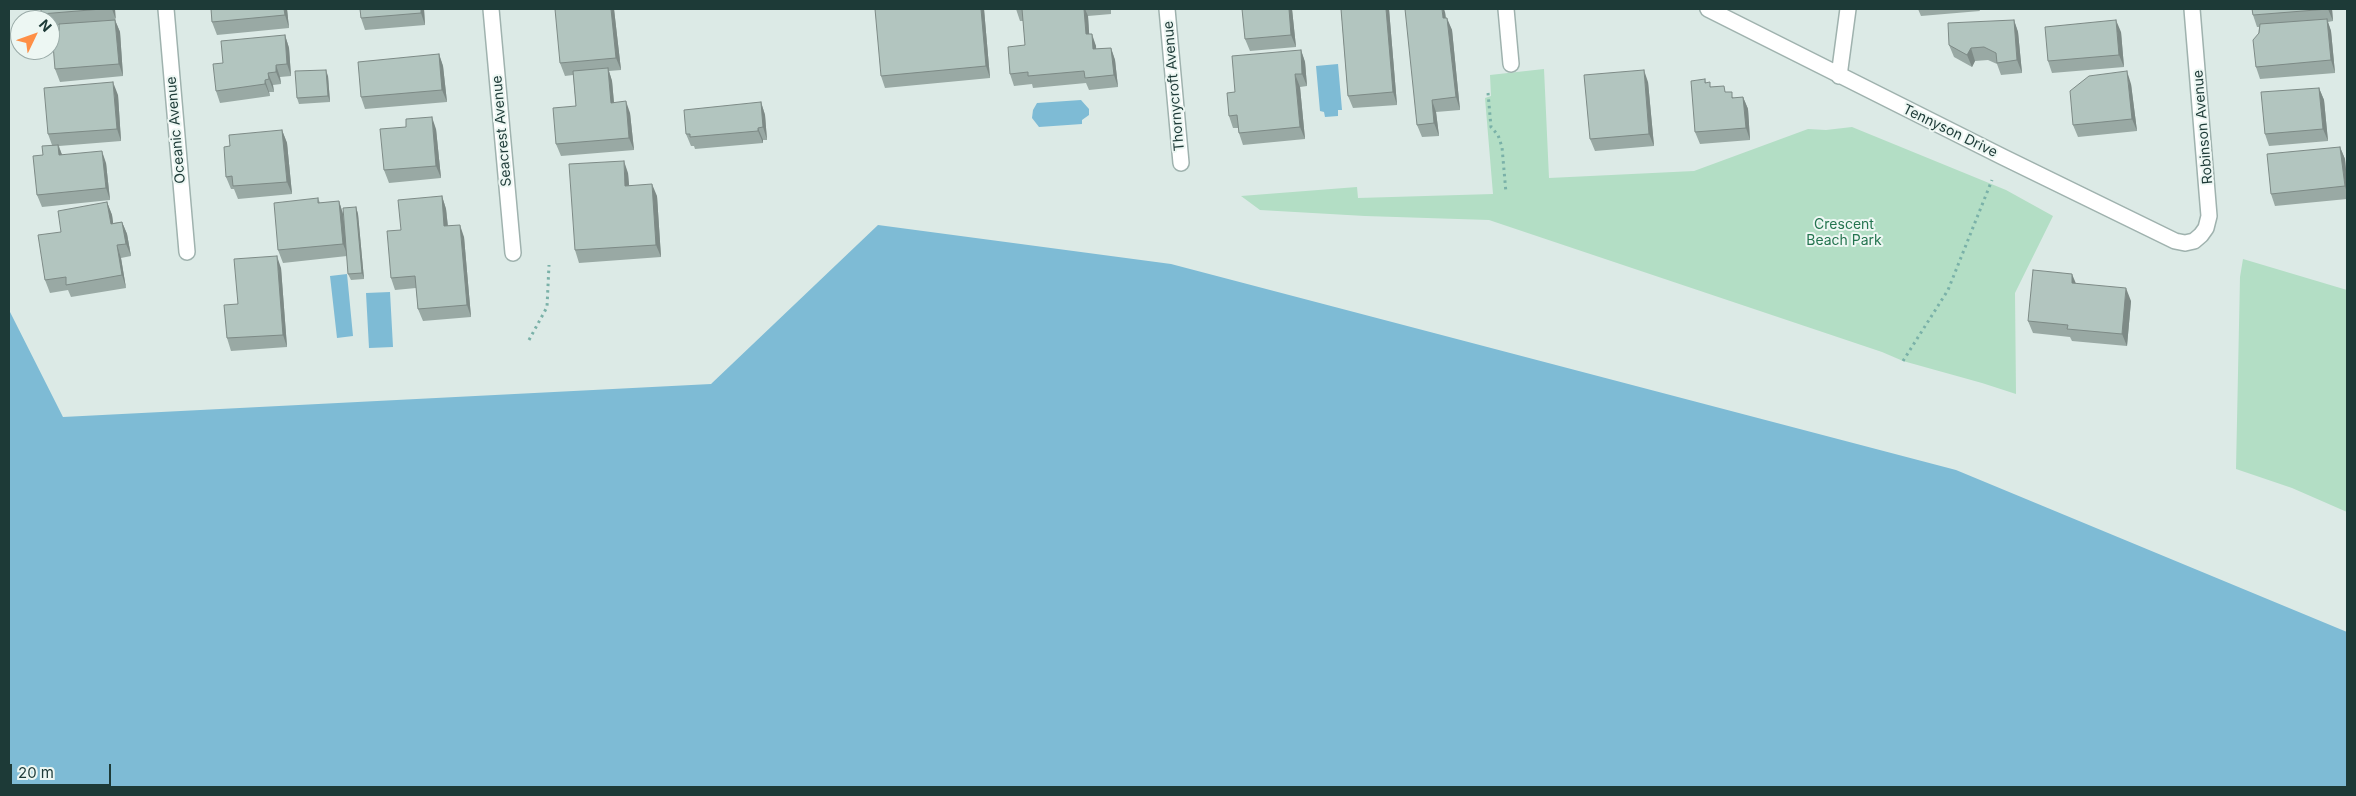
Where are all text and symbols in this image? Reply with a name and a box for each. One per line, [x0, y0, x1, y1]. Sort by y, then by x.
north arrow [10, 10, 60, 60]
text: N [36, 16, 56, 35]
street label: Thornycroft Avenue [1160, 20, 1188, 152]
street label: Robinson Avenue [2190, 69, 2216, 185]
street label: Seacrest Avenue [489, 75, 515, 187]
street label: Oceanic Avenue [163, 76, 189, 184]
street label: Tennyson Drive [1900, 101, 2000, 161]
park label: Crescent Beach Park [1806, 217, 1882, 250]
scale bar [12, 754, 114, 786]
text: 20 m [18, 763, 54, 782]

